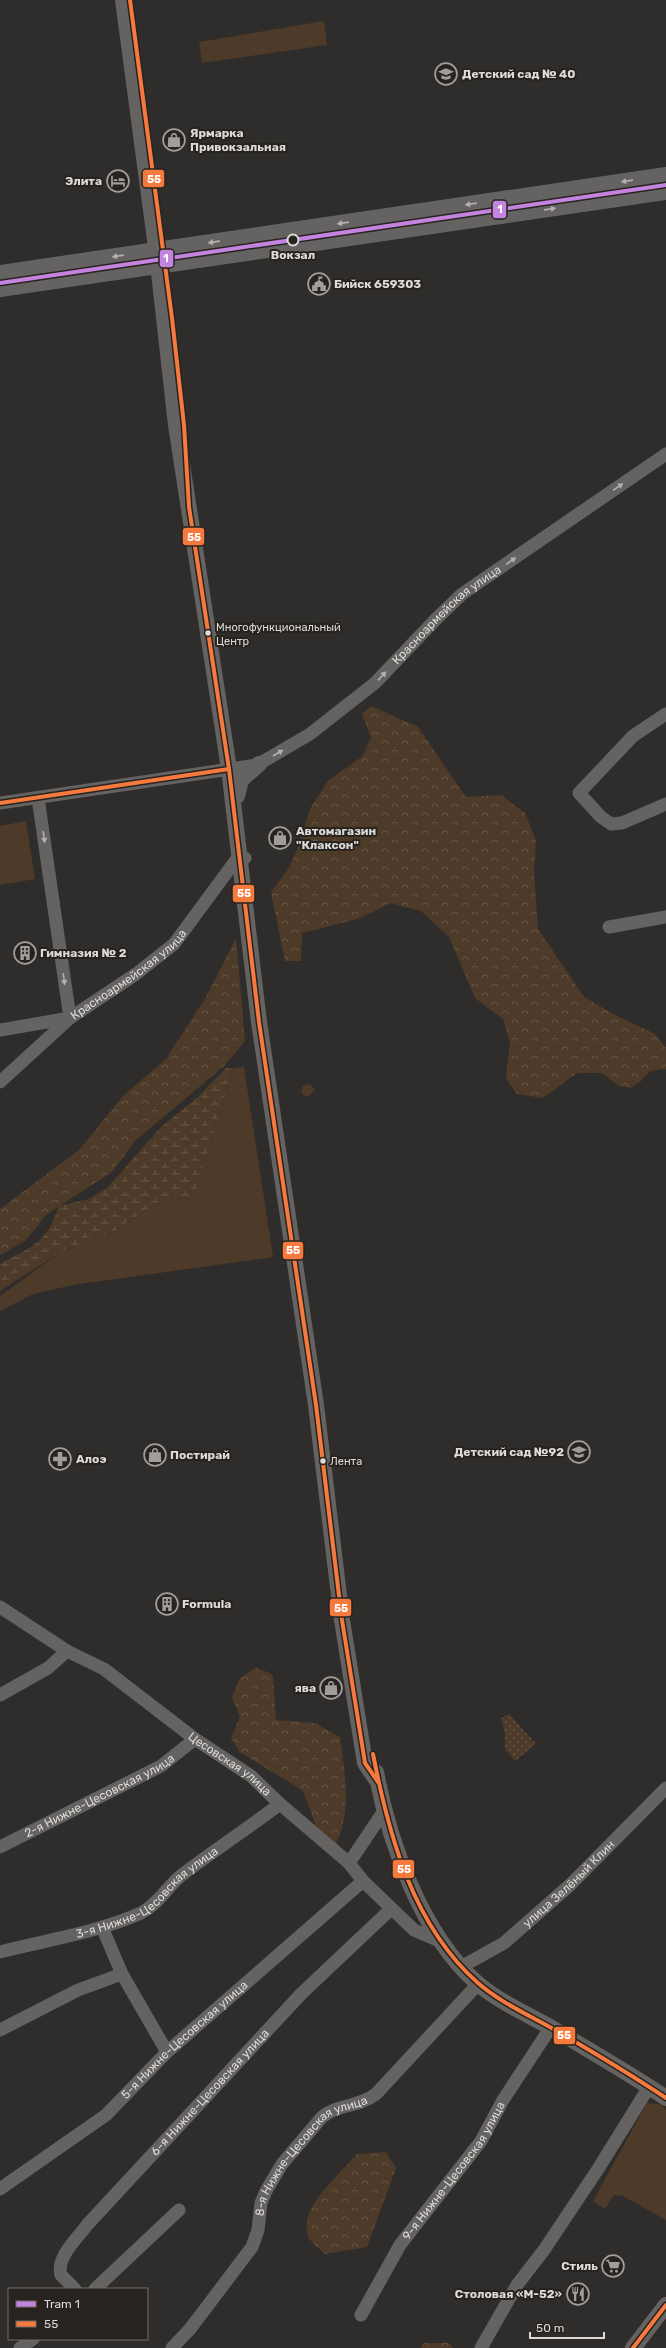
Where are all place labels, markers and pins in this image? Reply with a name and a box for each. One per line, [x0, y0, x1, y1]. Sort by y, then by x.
school or university icon: Детский сад № 40 [433, 61, 459, 87]
place label: Детский сад № 40 [462, 67, 575, 81]
place label: Ярмарка Привокзальная [190, 126, 286, 154]
shop icon: Ярмарка Привокзальная [161, 127, 187, 153]
hotel icon: Элита [105, 168, 131, 194]
place label: Элита [65, 174, 102, 188]
marker: Вокзал [286, 233, 300, 247]
place label: Вокзал [271, 248, 315, 262]
public building icon: Бийск 659303 [306, 271, 332, 297]
place label: Бийск 659303 [334, 277, 421, 291]
place label: Многофункциональный Центр [216, 621, 341, 648]
marker: Многофункциональный Центр [203, 628, 213, 638]
place label: Автомагазин "Клаксон" [296, 824, 376, 852]
shop icon: Автомагазин "Клаксон" [267, 825, 293, 851]
building icon: Гимназия № 2 [12, 940, 38, 966]
place label: Гимназия № 2 [40, 946, 127, 960]
school or university icon: Детский сад №92 [566, 1439, 592, 1465]
shop icon: Постирай [142, 1442, 168, 1468]
place label: Детский сад №92 [454, 1445, 564, 1459]
pharmacy icon: Алоэ [47, 1446, 73, 1472]
place label: Постирай [170, 1448, 230, 1462]
place label: Алоэ [76, 1452, 107, 1466]
place label: Лента [330, 1455, 362, 1468]
marker: Лента [318, 1456, 328, 1466]
building icon: Formula [154, 1591, 180, 1617]
place label: Formula [182, 1597, 231, 1611]
shop icon: ява [318, 1675, 344, 1701]
place label: ява [294, 1681, 316, 1695]
supermarket icon: Стиль [600, 2253, 626, 2279]
place label: Стиль [561, 2259, 598, 2273]
restaurant icon: Столовая «М-52» [565, 2281, 591, 2307]
place label: Столовая «М-52» [455, 2287, 563, 2301]

